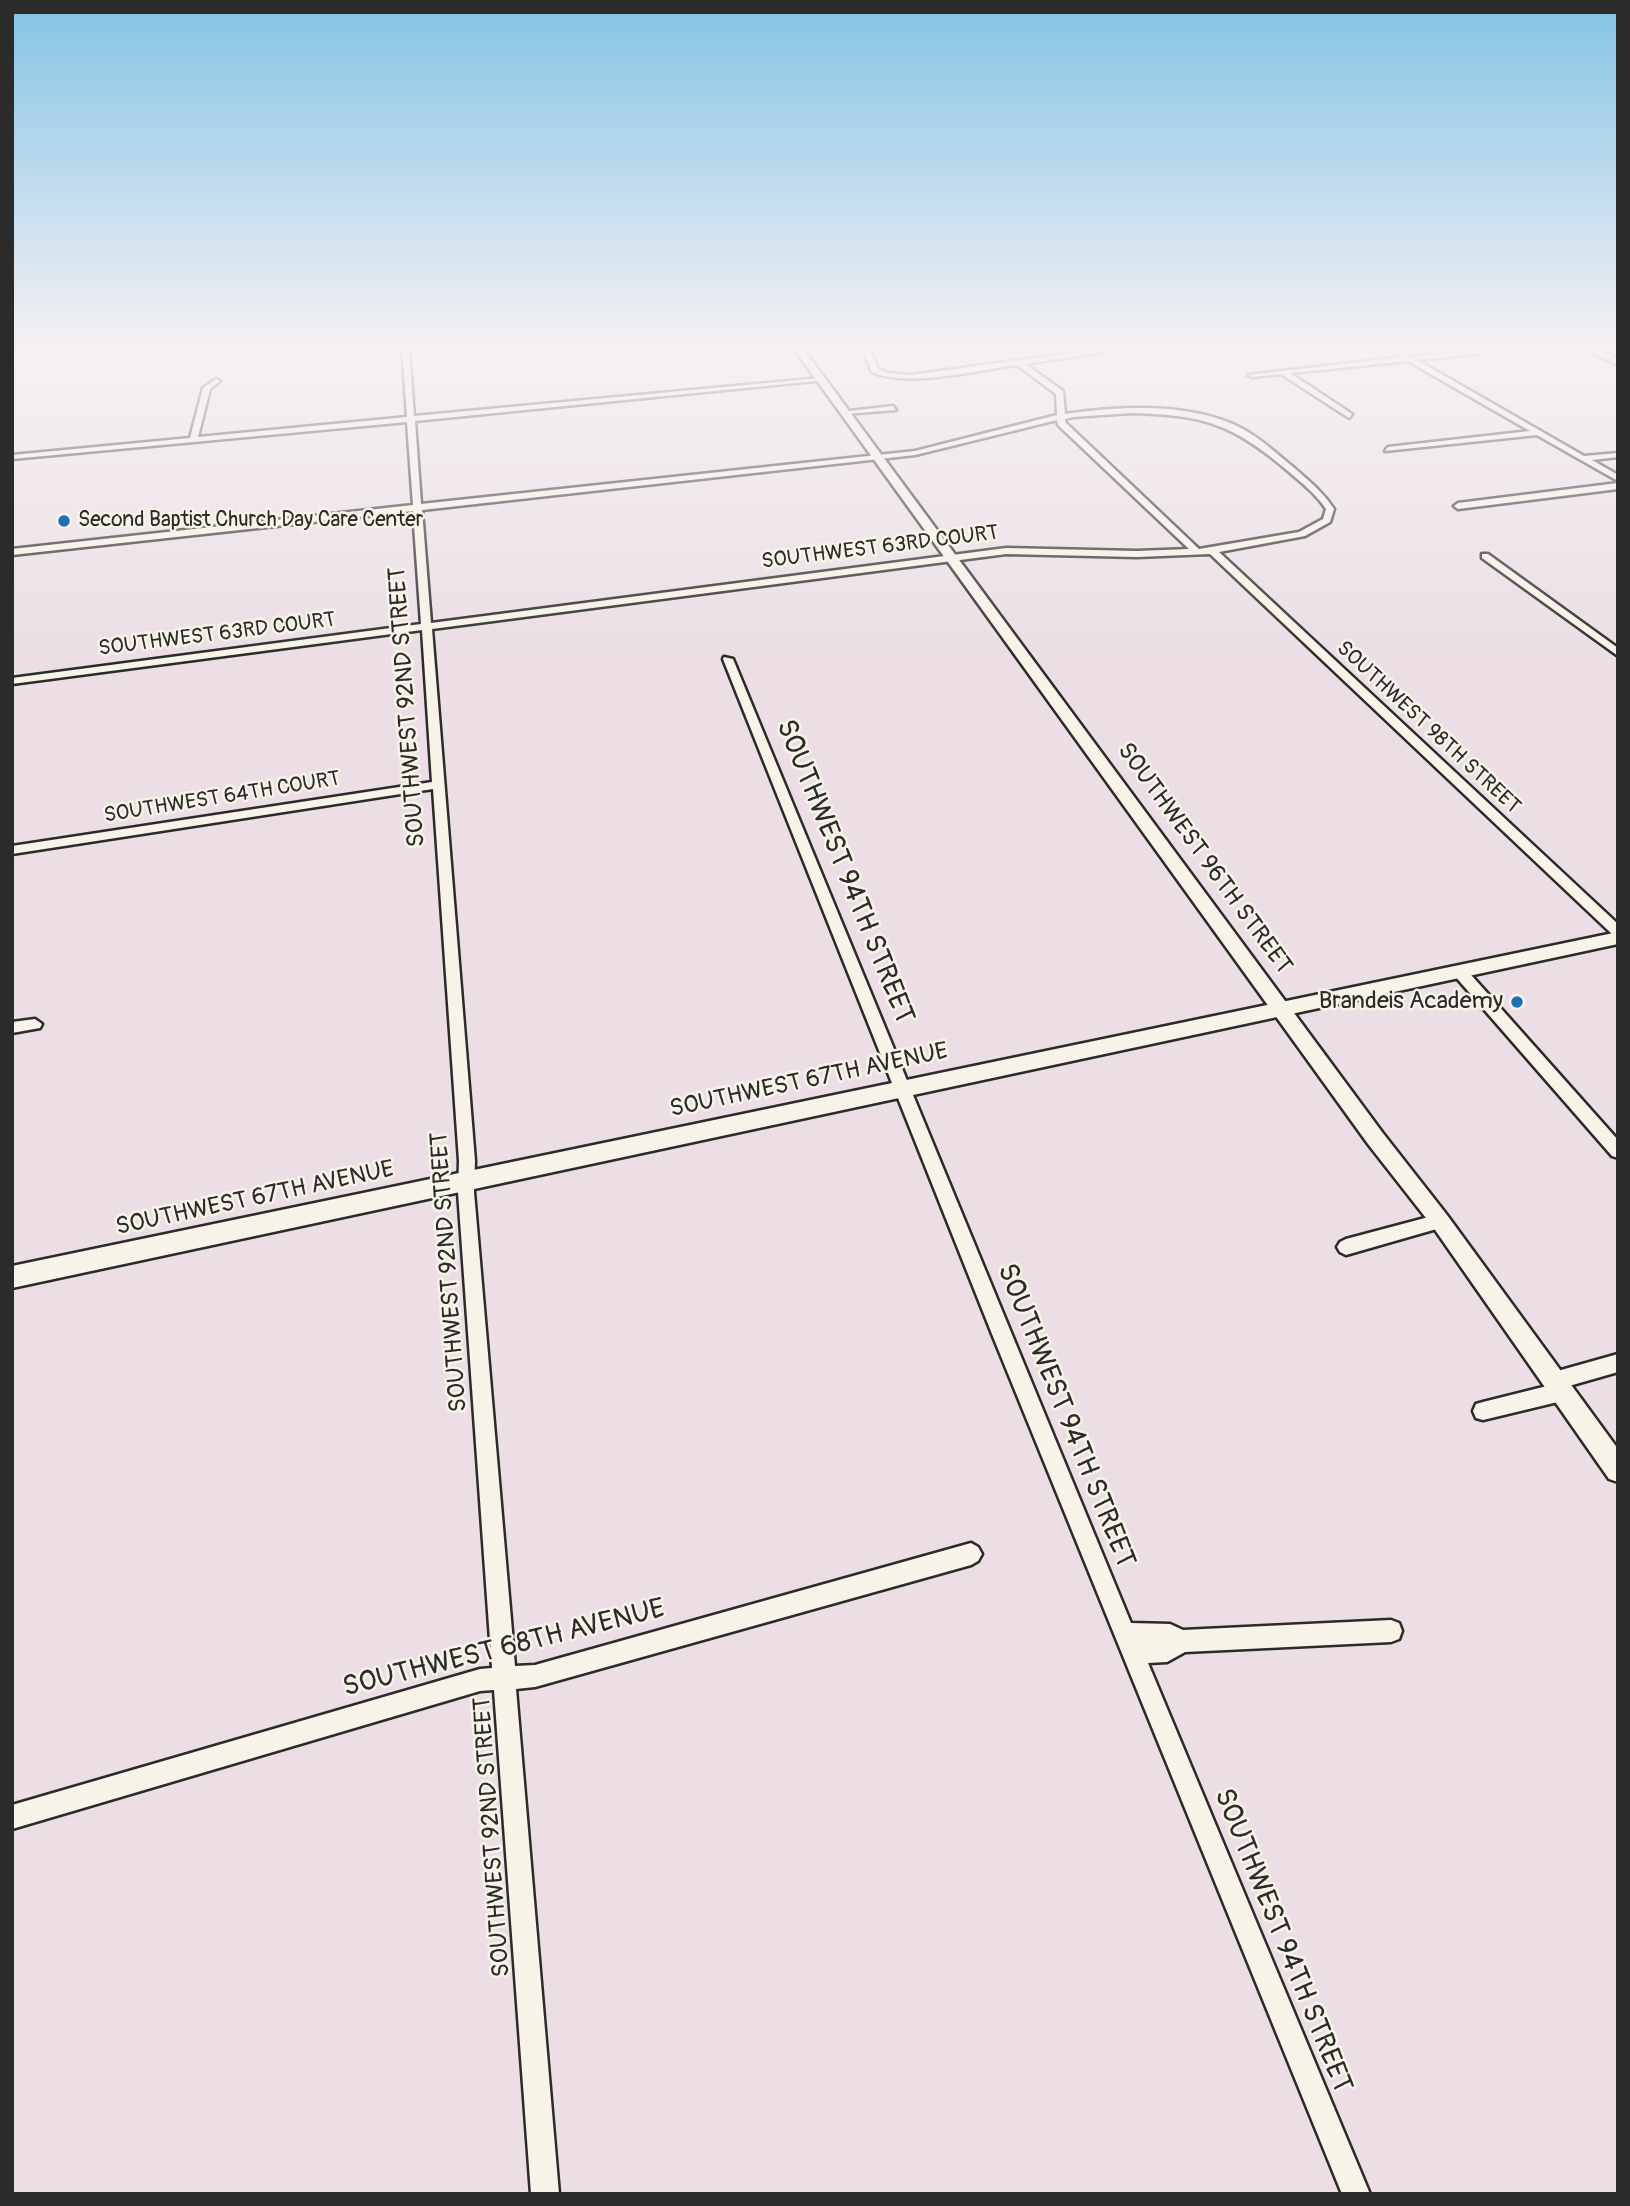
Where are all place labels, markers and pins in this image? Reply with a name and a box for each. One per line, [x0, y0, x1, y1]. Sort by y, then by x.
place label: Second Baptist Church Day Care Center [78, 508, 423, 534]
marker: Second Baptist Church Day Care Center [56, 513, 72, 529]
place label: Brandeis Academy [1319, 988, 1503, 1016]
marker: Brandeis Academy [1509, 994, 1525, 1010]

